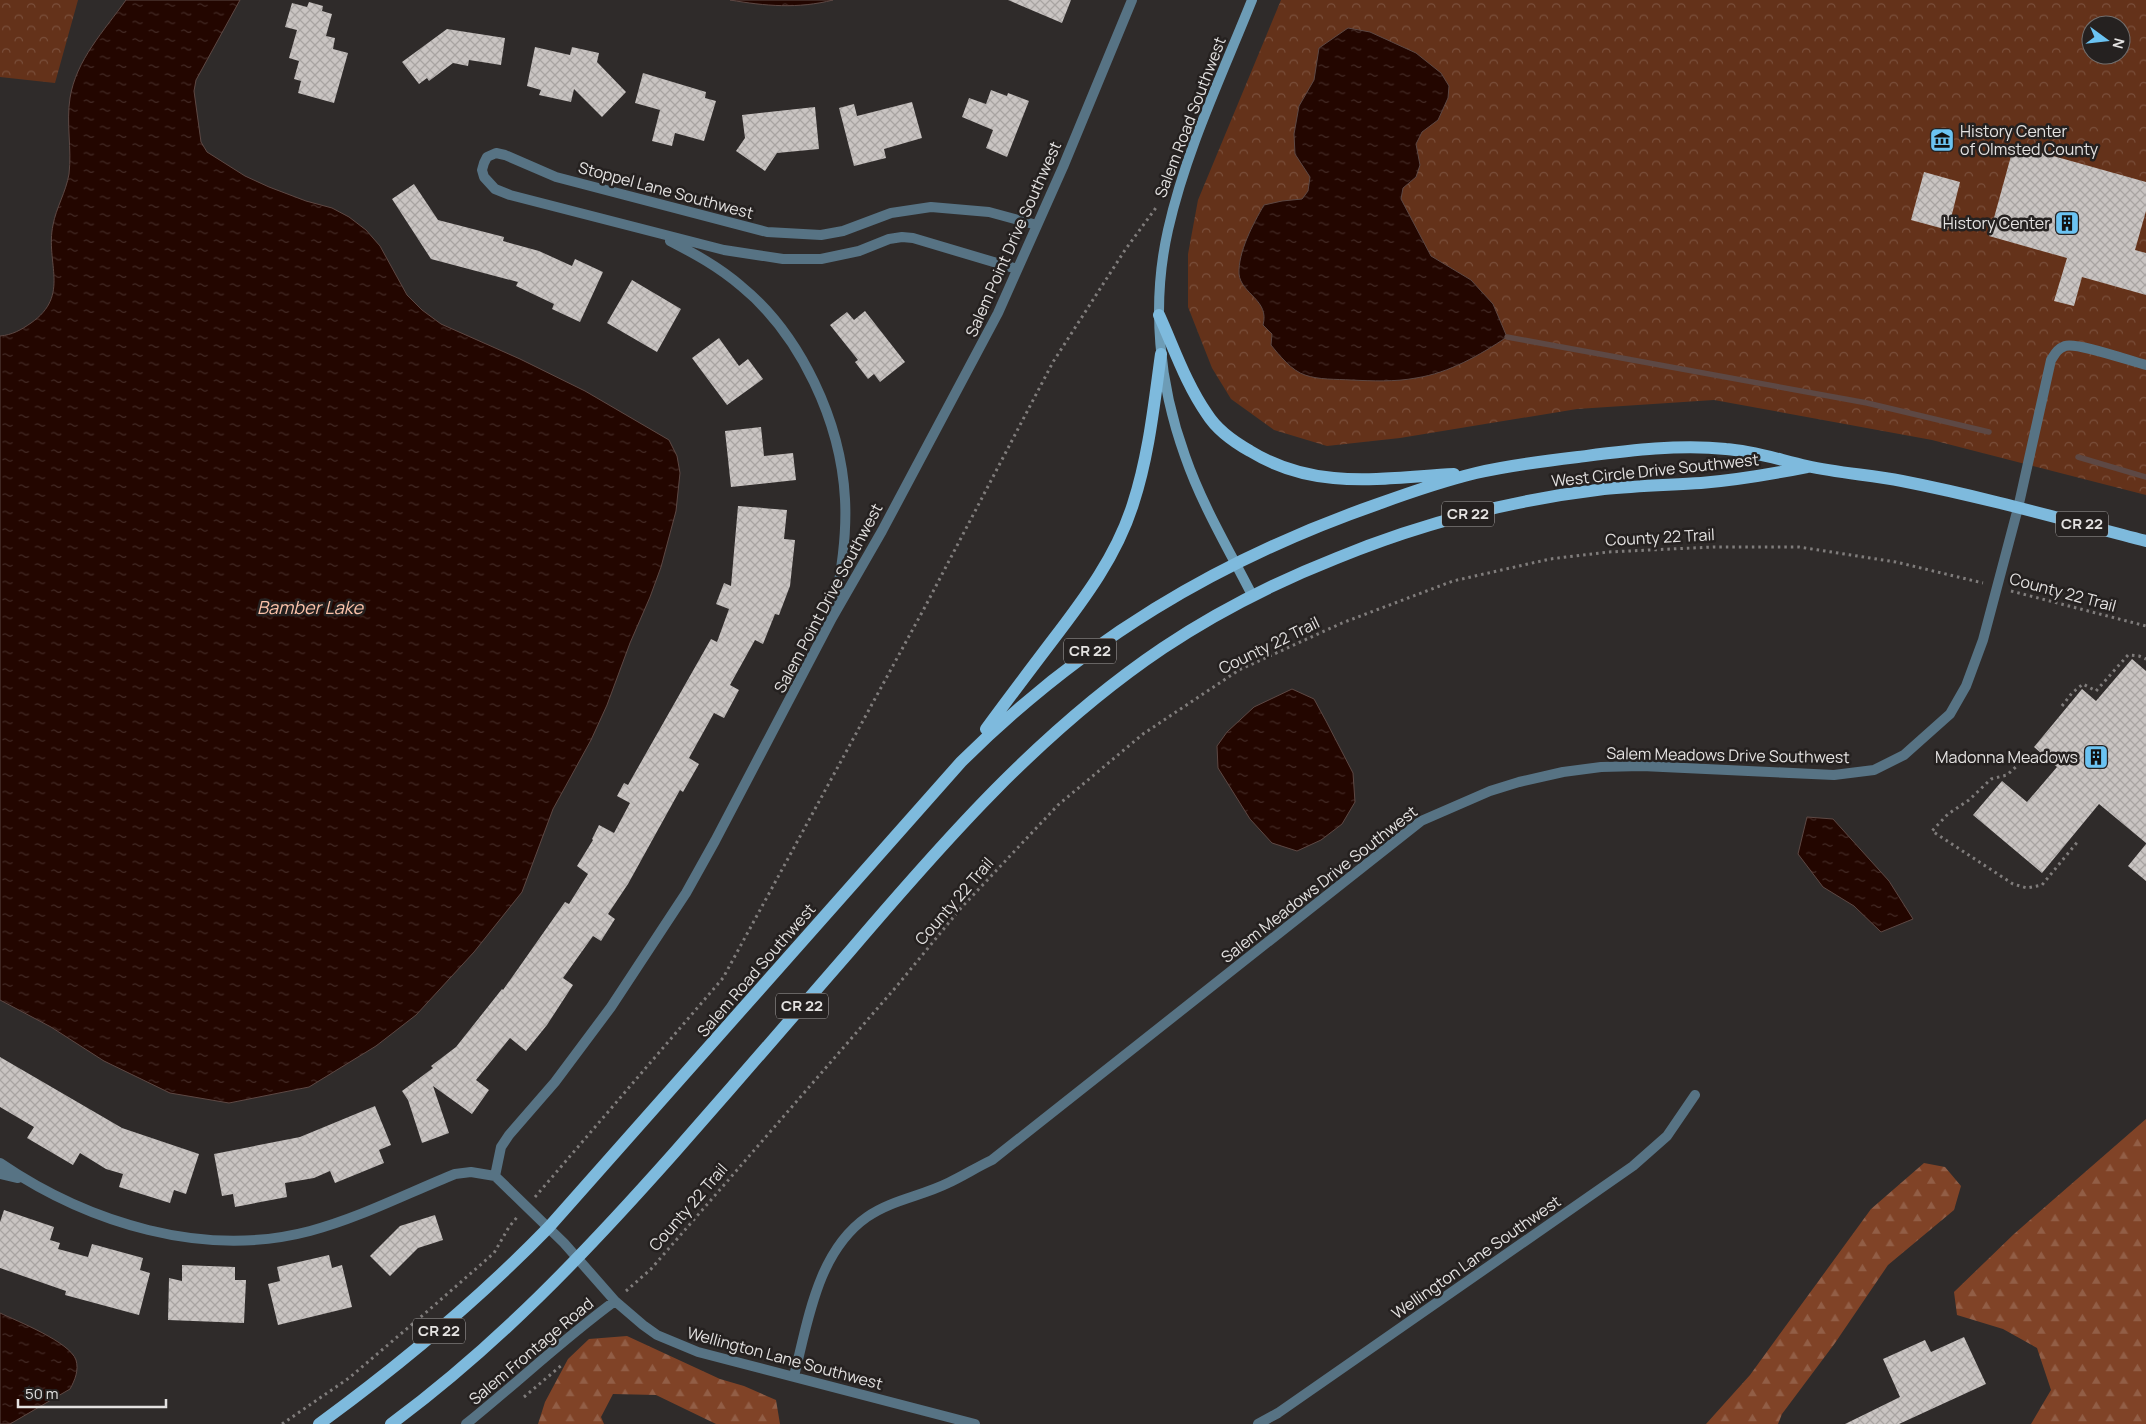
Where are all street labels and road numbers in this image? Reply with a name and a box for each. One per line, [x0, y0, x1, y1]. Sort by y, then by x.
street label: Salem Road Southwest [1149, 34, 1231, 200]
street label: Salem Point Drive Southwest [960, 138, 1066, 340]
street label: Stoppel Lane Southwest [576, 156, 756, 224]
street label: West Circle Drive Southwest [1550, 448, 1760, 492]
street label: Salem Point Drive Southwest [769, 499, 887, 697]
road number: CR 22 [1442, 502, 1494, 526]
road number: CR 22 [2056, 512, 2108, 536]
street label: County 22 Trail [1605, 523, 1715, 551]
street label: County 22 Trail [2007, 567, 2119, 617]
street label: County 22 Trail [1215, 611, 1323, 679]
road number: CR 22 [1064, 638, 1116, 664]
street label: Salem Meadows Drive Southwest [1606, 742, 1850, 768]
street label: Salem Meadows Drive Southwest [1216, 800, 1422, 968]
street label: County 22 Trail [910, 852, 998, 950]
street label: Salem Road Southwest [692, 898, 820, 1042]
road number: CR 22 [776, 994, 828, 1018]
street label: County 22 Trail [644, 1158, 732, 1256]
street label: Wellington Lane Southwest [1387, 1190, 1565, 1324]
street label: Salem Frontage Road [464, 1292, 598, 1410]
road number: CR 22 [413, 1318, 465, 1344]
street label: Wellington Lane Southwest [685, 1321, 885, 1395]

